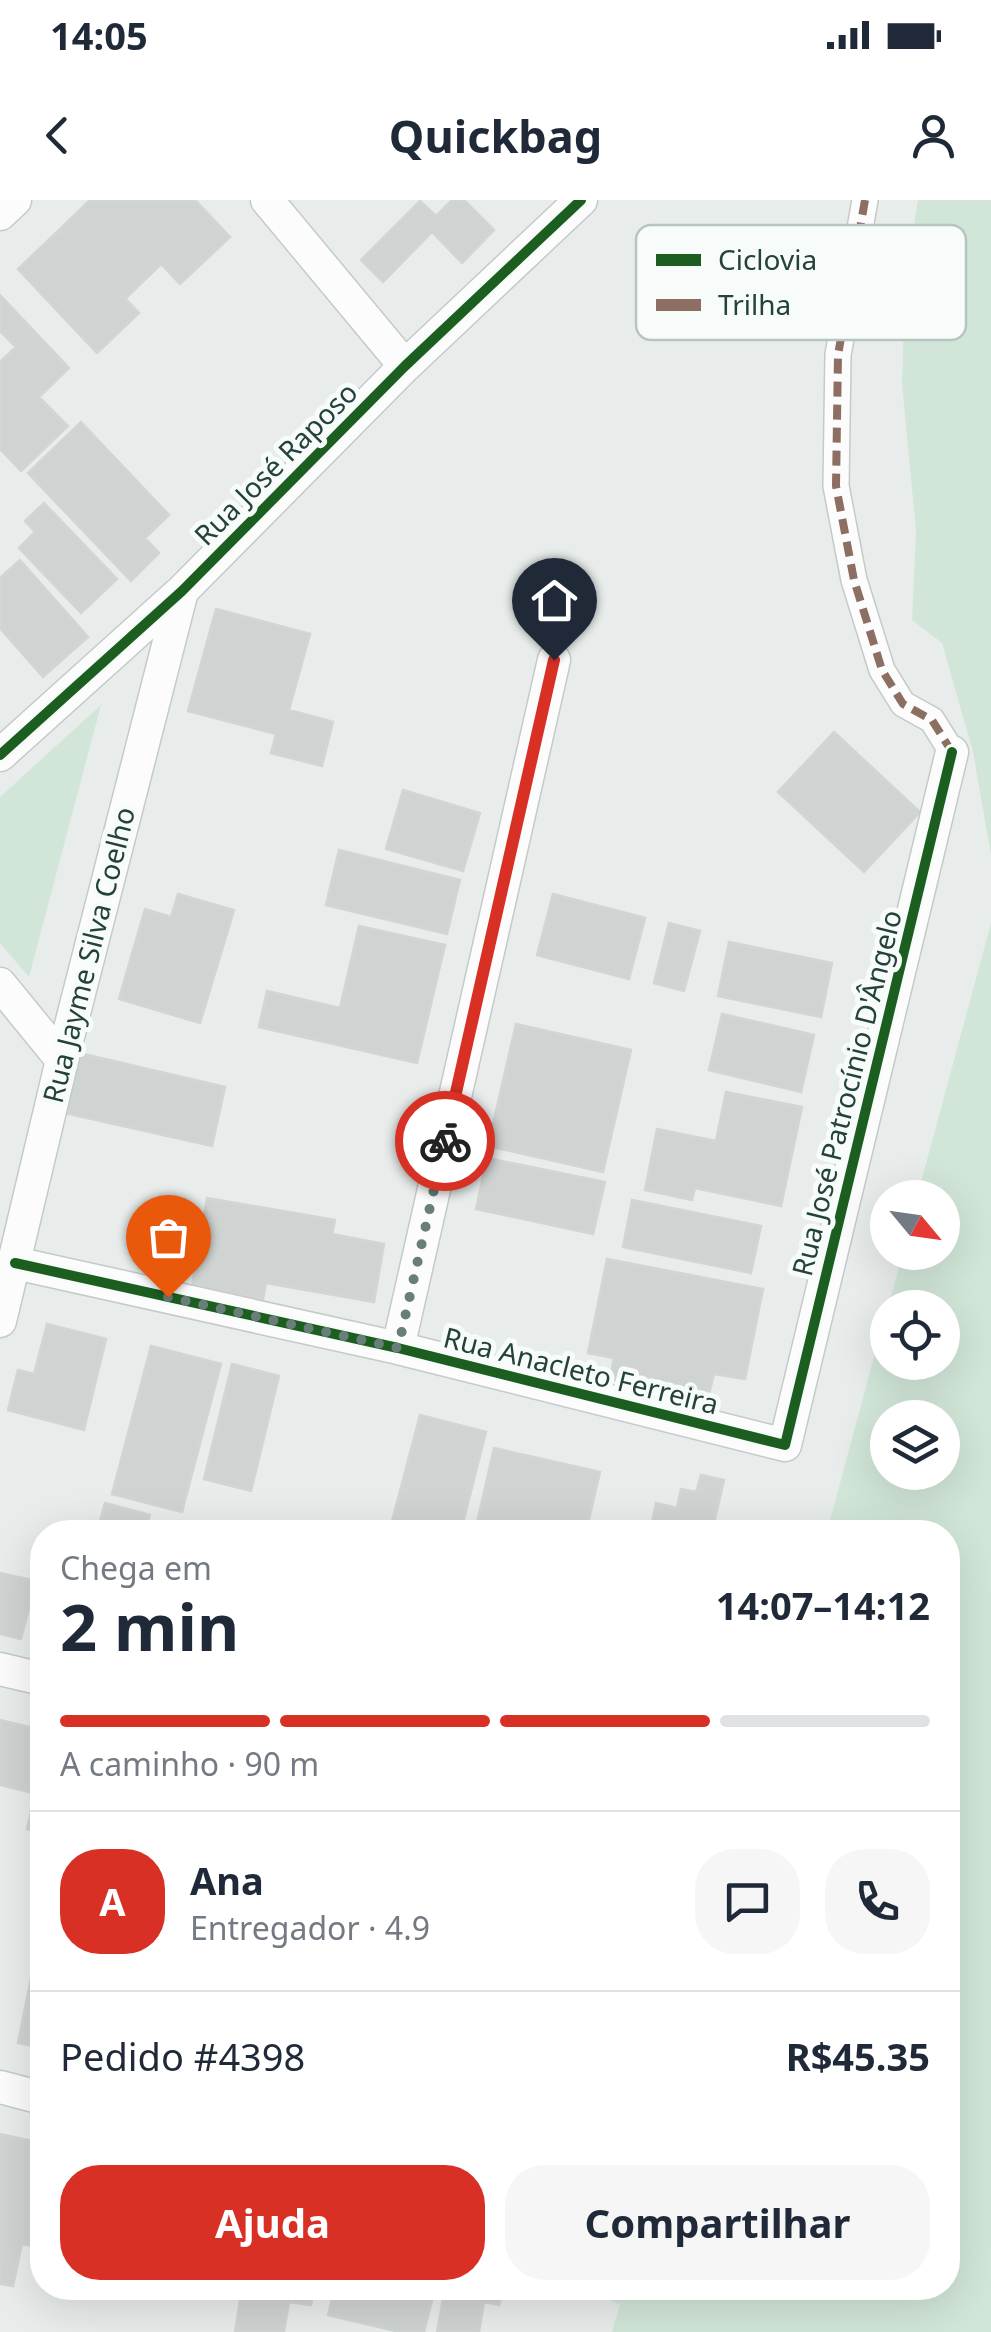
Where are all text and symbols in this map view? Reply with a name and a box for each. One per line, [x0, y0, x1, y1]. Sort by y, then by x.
text: 14:05 [50, 9, 148, 61]
text: Quickbag [389, 105, 602, 166]
icon: back [30, 108, 85, 163]
icon: person [906, 108, 961, 163]
legend [636, 225, 966, 340]
text: Ciclovia [718, 240, 817, 278]
text: Trilha [718, 285, 791, 323]
street label: Rua José Raposo [185, 373, 365, 553]
pin [512, 558, 597, 661]
icon: home [527, 573, 582, 628]
street label: Rua Jayme Silva Coelho [33, 803, 143, 1107]
street label: Rua José Patrocínio D'Ângelo [782, 906, 910, 1280]
courier [395, 1091, 495, 1191]
icon: bike [418, 1114, 473, 1169]
north arrow [870, 1180, 960, 1270]
map controls [870, 1180, 960, 1490]
pin [126, 1195, 211, 1298]
icon: bag [141, 1210, 196, 1265]
button: locate [870, 1290, 960, 1380]
street label: Rua Anacleto Ferreira [440, 1317, 723, 1423]
button: layers [870, 1400, 960, 1490]
text: Chega em [60, 1546, 212, 1589]
text: 14:07–14:12 [716, 1579, 930, 1631]
text: 2 min [60, 1582, 239, 1670]
text: A caminho · 90 m [60, 1742, 319, 1785]
button: chat [695, 1849, 800, 1954]
button: phone [825, 1849, 930, 1954]
text: Ana [190, 1854, 264, 1906]
text: A [99, 1875, 126, 1927]
text: Entregador · 4.9 [190, 1906, 430, 1949]
text: Pedido #4398 [60, 2030, 305, 2082]
text: R$45.35 [786, 2030, 930, 2082]
button: Ajuda [60, 2165, 485, 2280]
button: Compartilhar [505, 2165, 930, 2280]

